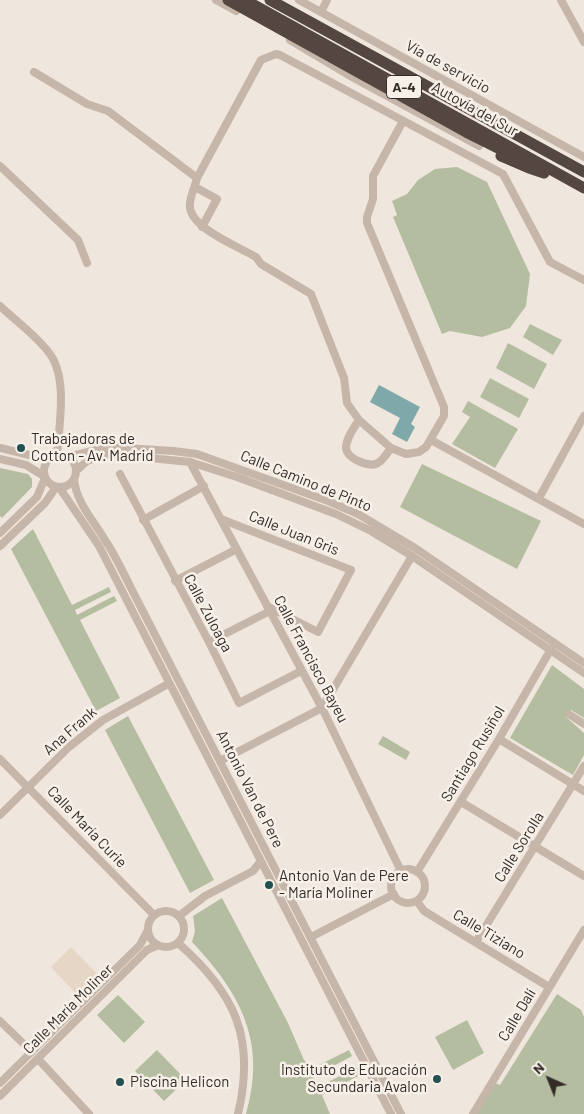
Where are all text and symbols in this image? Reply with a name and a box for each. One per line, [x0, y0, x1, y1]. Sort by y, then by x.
street label: Vía de servicio [403, 36, 493, 98]
road number: A-4 [386, 75, 422, 98]
street label: Autovía del Sur [429, 78, 521, 140]
place label: Trabajadoras de Cotton - Av. Madrid [31, 430, 153, 465]
marker: Trabajadoras de Cotton - Av. Madrid [15, 442, 27, 454]
street label: Calle Camino de Pinto [238, 446, 374, 516]
street label: Calle Juan Gris [246, 507, 342, 559]
street label: Calle Zuloaga [180, 571, 236, 655]
street label: Calle Francisco Bayeu [270, 592, 352, 726]
street label: Ana Frank [40, 703, 100, 759]
street label: Santiago Rusiñol [437, 703, 509, 805]
street label: Antonio Van de Pere [213, 727, 287, 851]
street label: Calle María Curie [43, 782, 131, 872]
street label: Calle Sorolla [490, 808, 548, 886]
place label: Antonio Van de Pere - María Moliner [279, 867, 409, 902]
marker: Antonio Van de Pere - María Moliner [263, 879, 275, 891]
street label: Calle Tiziano [450, 905, 528, 963]
street label: Calle María Moliner [19, 960, 117, 1058]
street label: Calle Dalí [494, 985, 540, 1045]
north arrow [524, 1054, 574, 1104]
text: N [529, 1059, 547, 1077]
place label: Instituto de Educación Secundaria Avalon [281, 1061, 427, 1096]
place label: Piscina Helicon [130, 1073, 229, 1091]
marker: Instituto de Educación Secundaria Avalon [431, 1073, 443, 1085]
marker: Piscina Helicon [114, 1076, 126, 1088]

